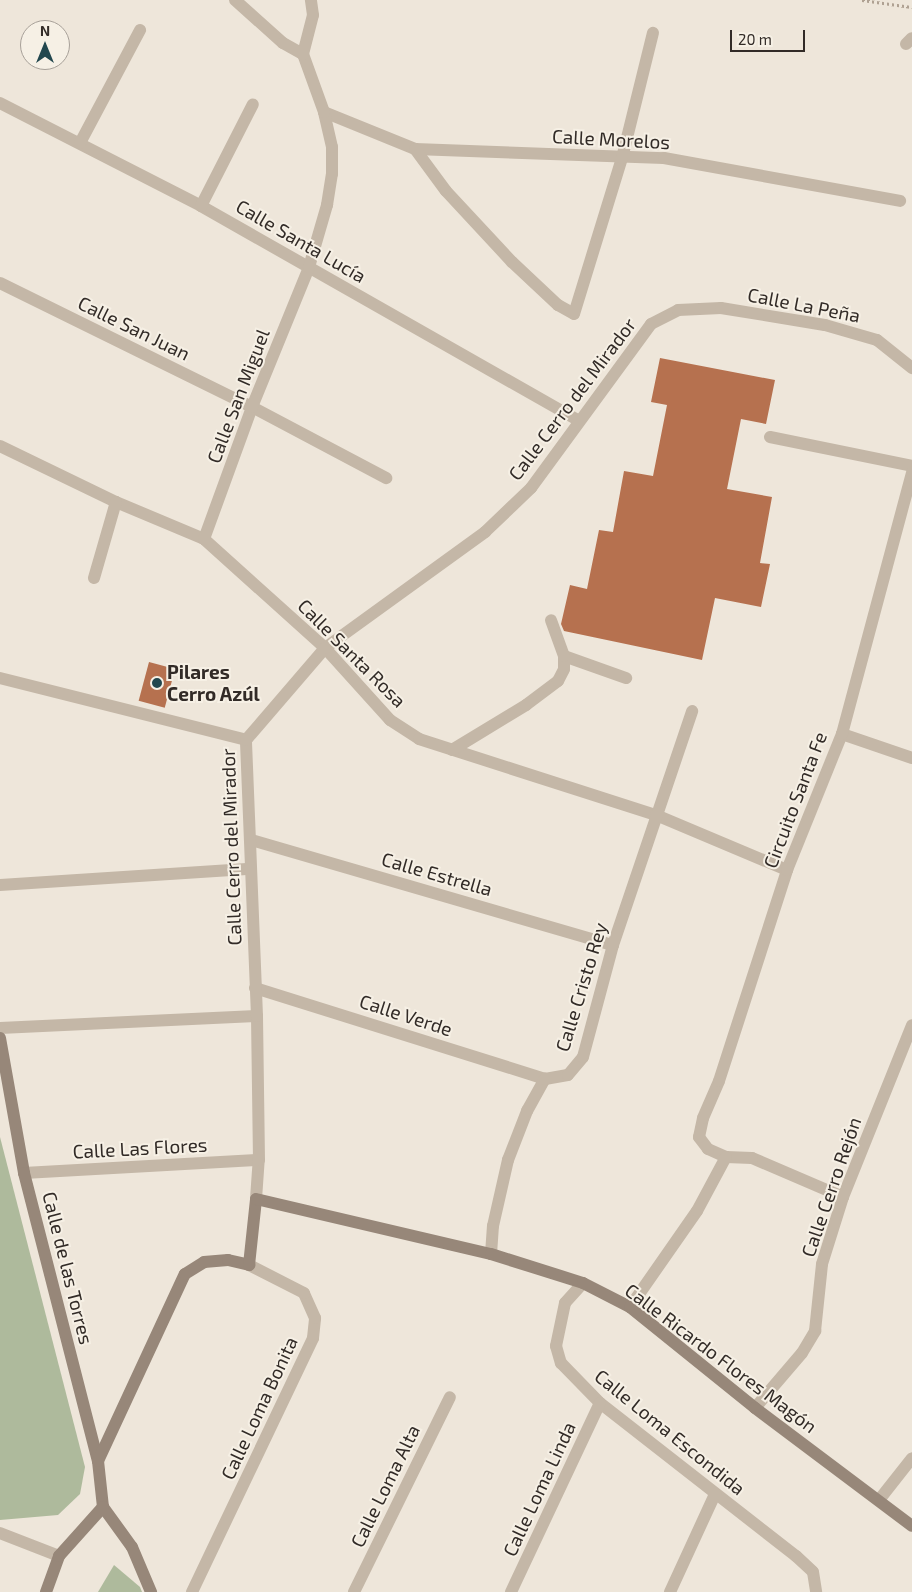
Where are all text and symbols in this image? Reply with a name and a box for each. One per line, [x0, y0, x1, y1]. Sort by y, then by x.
north arrow [20, 20, 70, 70]
scale bar [732, 20, 807, 52]
text: N [40, 22, 50, 39]
text: 20 m [738, 30, 772, 48]
street label: Calle Morelos [551, 125, 671, 153]
street label: Calle Santa Lucía [232, 195, 370, 287]
street label: Calle La Peña [746, 283, 862, 327]
street label: Calle San Juan [74, 291, 194, 365]
street label: Calle Cerro del Mirador [503, 313, 641, 485]
street label: Calle San Miguel [202, 326, 274, 466]
street label: Calle Santa Rosa [293, 594, 411, 712]
place label: Pilares Cerro Azúl [167, 661, 260, 705]
marker: Pilares Cerro Azúl [151, 677, 163, 689]
street label: Circuito Santa Fe [759, 729, 831, 871]
street label: Calle Cerro del Mirador [216, 748, 246, 946]
street label: Calle Estrella [379, 847, 495, 901]
street label: Calle Cristo Rey [551, 920, 611, 1054]
street label: Calle Verde [357, 989, 455, 1041]
street label: Calle Cerro Rejón [796, 1114, 866, 1260]
street label: Calle Las Flores [72, 1133, 208, 1163]
street label: Calle de las Torres [38, 1189, 98, 1347]
street label: Calle Ricardo Flores Magón [621, 1278, 821, 1438]
street label: Calle Loma Bonita [216, 1333, 302, 1483]
street label: Calle Loma Escondida [590, 1364, 750, 1500]
street label: Calle Loma Linda [498, 1418, 580, 1560]
street label: Calle Loma Alta [345, 1421, 425, 1551]

